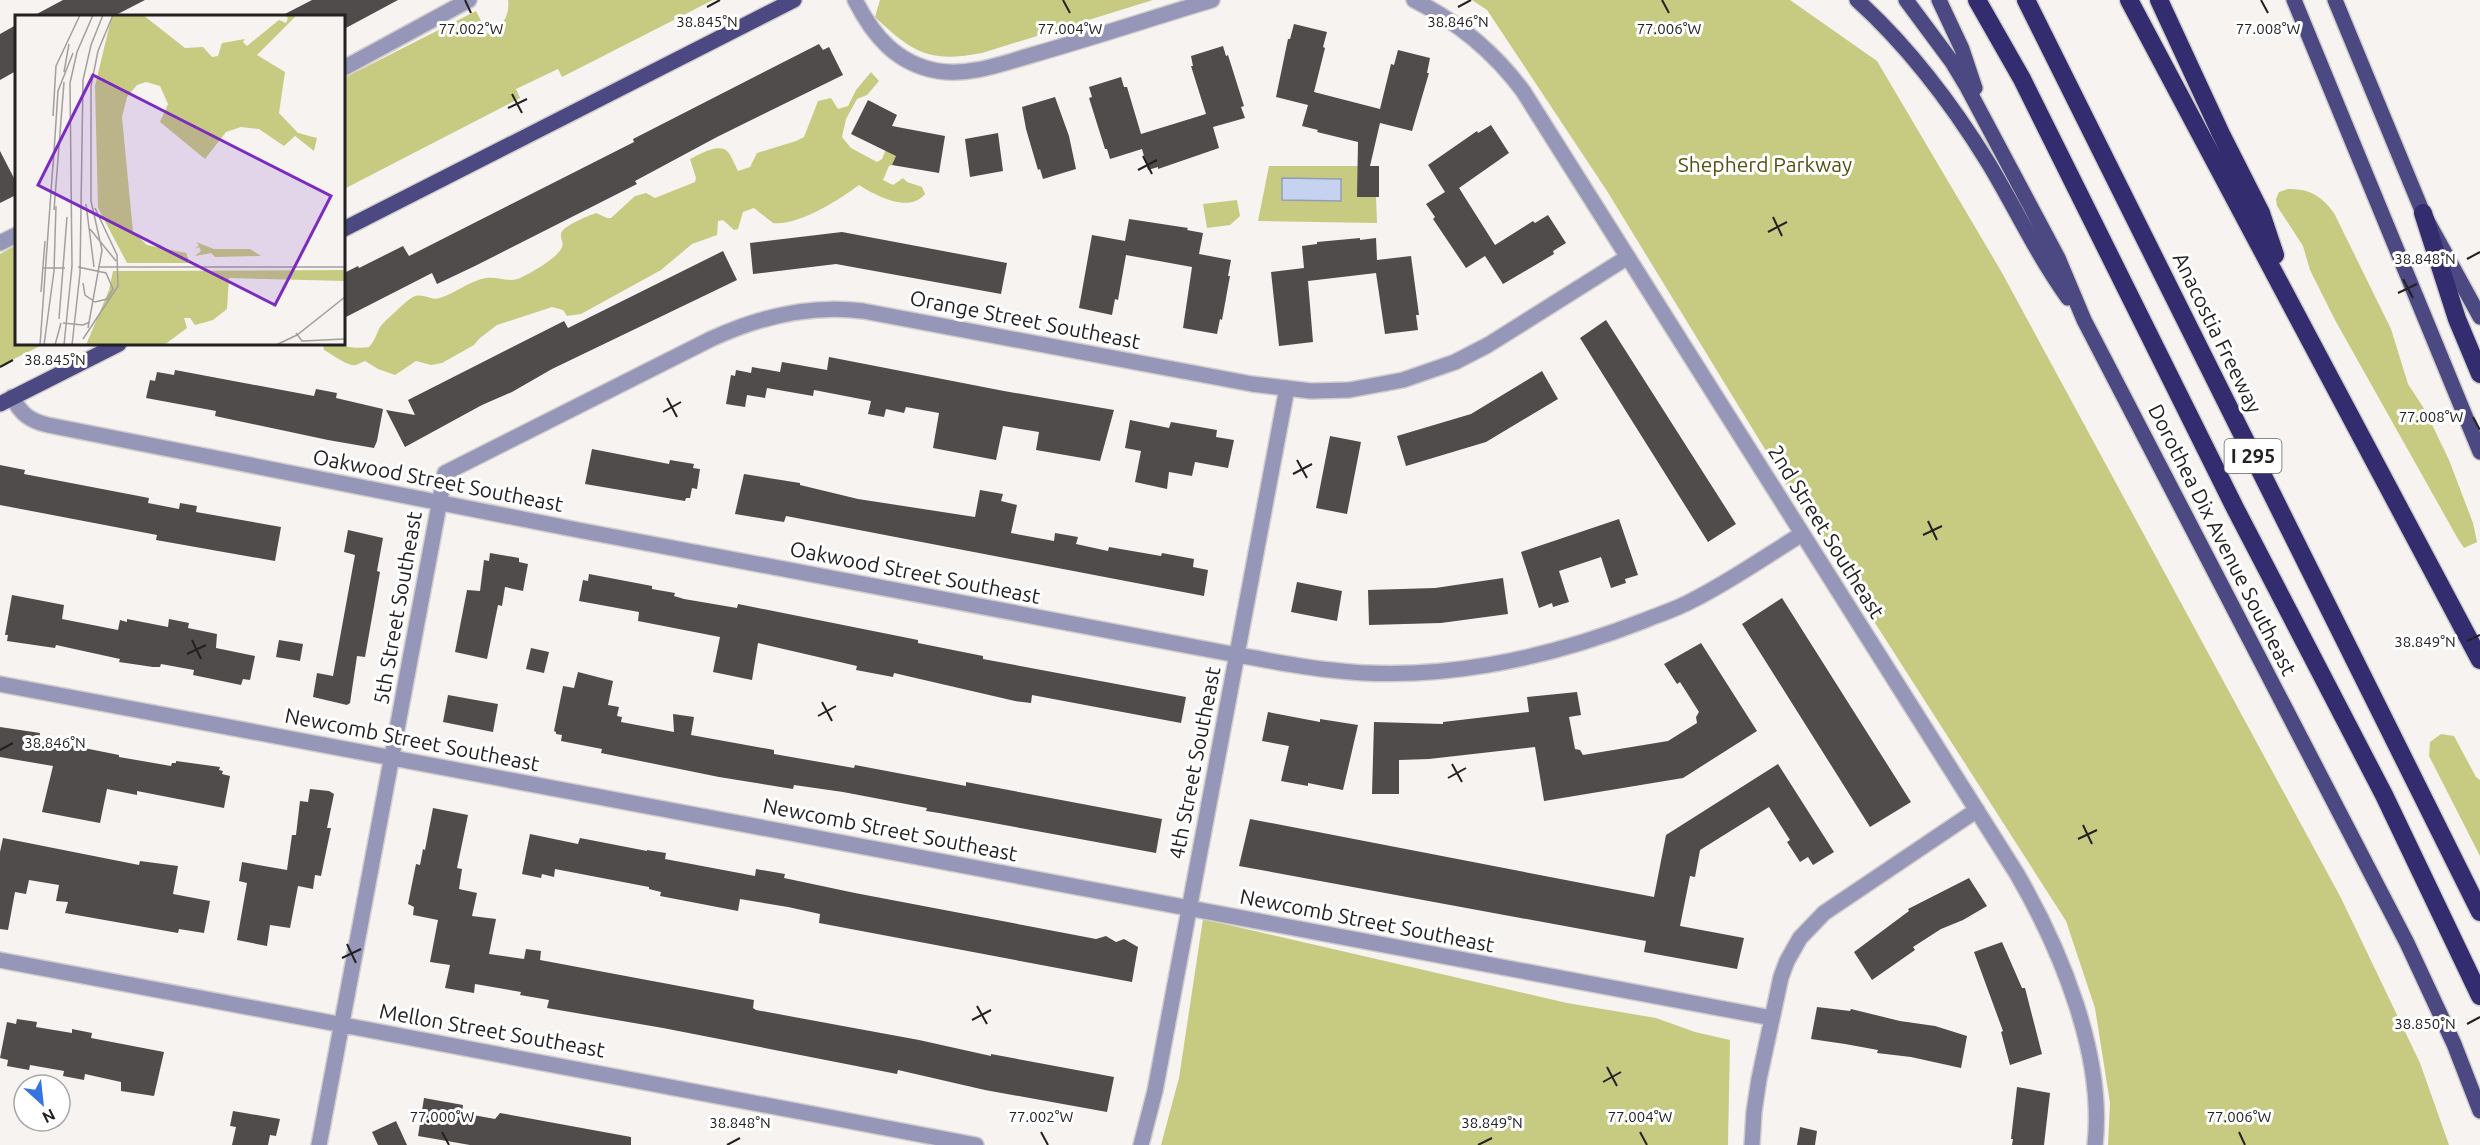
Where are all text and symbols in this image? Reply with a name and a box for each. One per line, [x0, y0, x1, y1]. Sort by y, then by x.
text: 38.845°N [676, 13, 738, 30]
text: 38.846°N [1427, 13, 1489, 30]
inset map [15, 15, 345, 345]
text: 77.002°W [439, 20, 503, 37]
text: 77.004°W [1038, 20, 1102, 37]
text: 77.006°W [1637, 20, 1701, 37]
text: 77.008°W [2236, 20, 2300, 37]
park label: Shepherd Parkway [1678, 152, 1852, 176]
street label: Anacostia Freeway [2169, 248, 2267, 417]
text: 38.848°N [2394, 250, 2456, 267]
street label: Orange Street Southeast [908, 285, 1142, 353]
text: 38.845°N [24, 351, 86, 368]
street label: Dorothea Dix Avenue Southeast [2144, 400, 2302, 679]
text: 77.008°W [2399, 408, 2463, 425]
road number: I 295 [2224, 439, 2282, 473]
street label: 2nd Street Southeast [1764, 440, 1890, 622]
street label: Oakwood Street Southeast [311, 444, 565, 516]
street label: 5th Street Southeast [368, 509, 426, 706]
street label: Oakwood Street Southeast [788, 536, 1042, 608]
text: 38.849°N [2394, 633, 2456, 650]
street label: 4th Street Southeast [1164, 665, 1224, 861]
street label: Newcomb Street Southeast [283, 703, 542, 775]
text: 38.846°N [24, 734, 86, 751]
street label: Newcomb Street Southeast [761, 793, 1020, 865]
street label: Newcomb Street Southeast [1238, 884, 1497, 956]
street label: Mellon Street Southeast [377, 998, 607, 1062]
text: 38.850°N [2394, 1015, 2456, 1032]
north arrow [12, 1073, 72, 1133]
text: N [39, 1106, 58, 1127]
text: 77.000°W [410, 1108, 474, 1125]
text: 77.002°W [1009, 1108, 1073, 1125]
text: 77.004°W [1608, 1108, 1672, 1125]
text: 77.006°W [2207, 1108, 2271, 1125]
text: 38.848°N [709, 1114, 771, 1131]
text: 38.849°N [1461, 1114, 1523, 1131]

